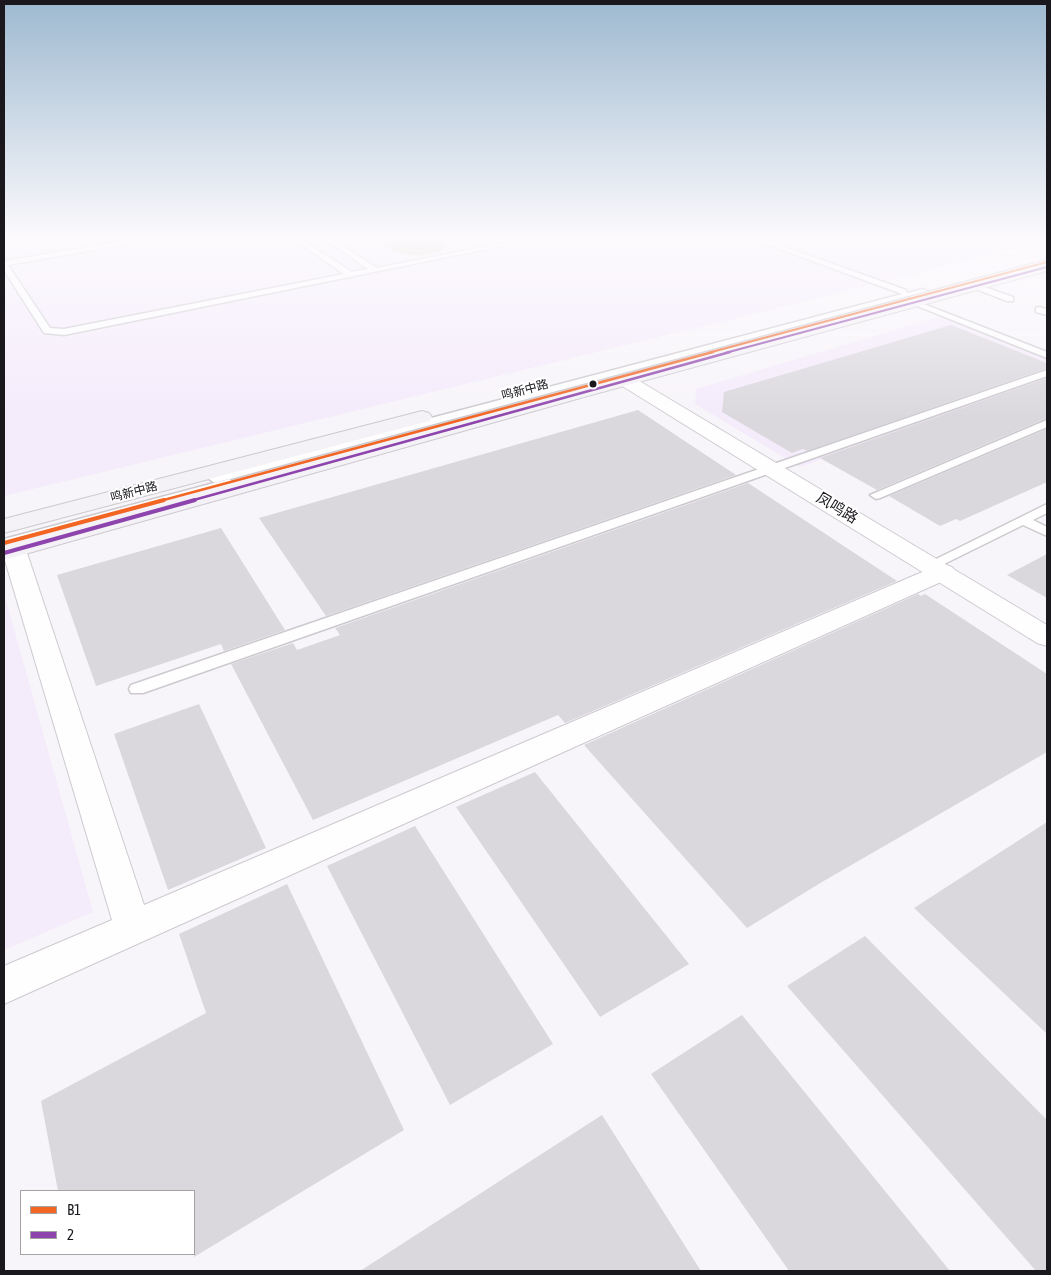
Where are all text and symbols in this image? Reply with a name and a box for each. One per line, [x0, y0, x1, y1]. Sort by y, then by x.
street label: 鸣新中路 [500, 377, 550, 403]
unlabelled marker [588, 379, 598, 389]
street label: 鸣新中路 [109, 479, 159, 505]
street label: 凤鸣路 [813, 489, 861, 527]
legend [20, 1190, 195, 1255]
text: B1 [67, 1201, 81, 1218]
text: 2 [67, 1226, 74, 1243]

